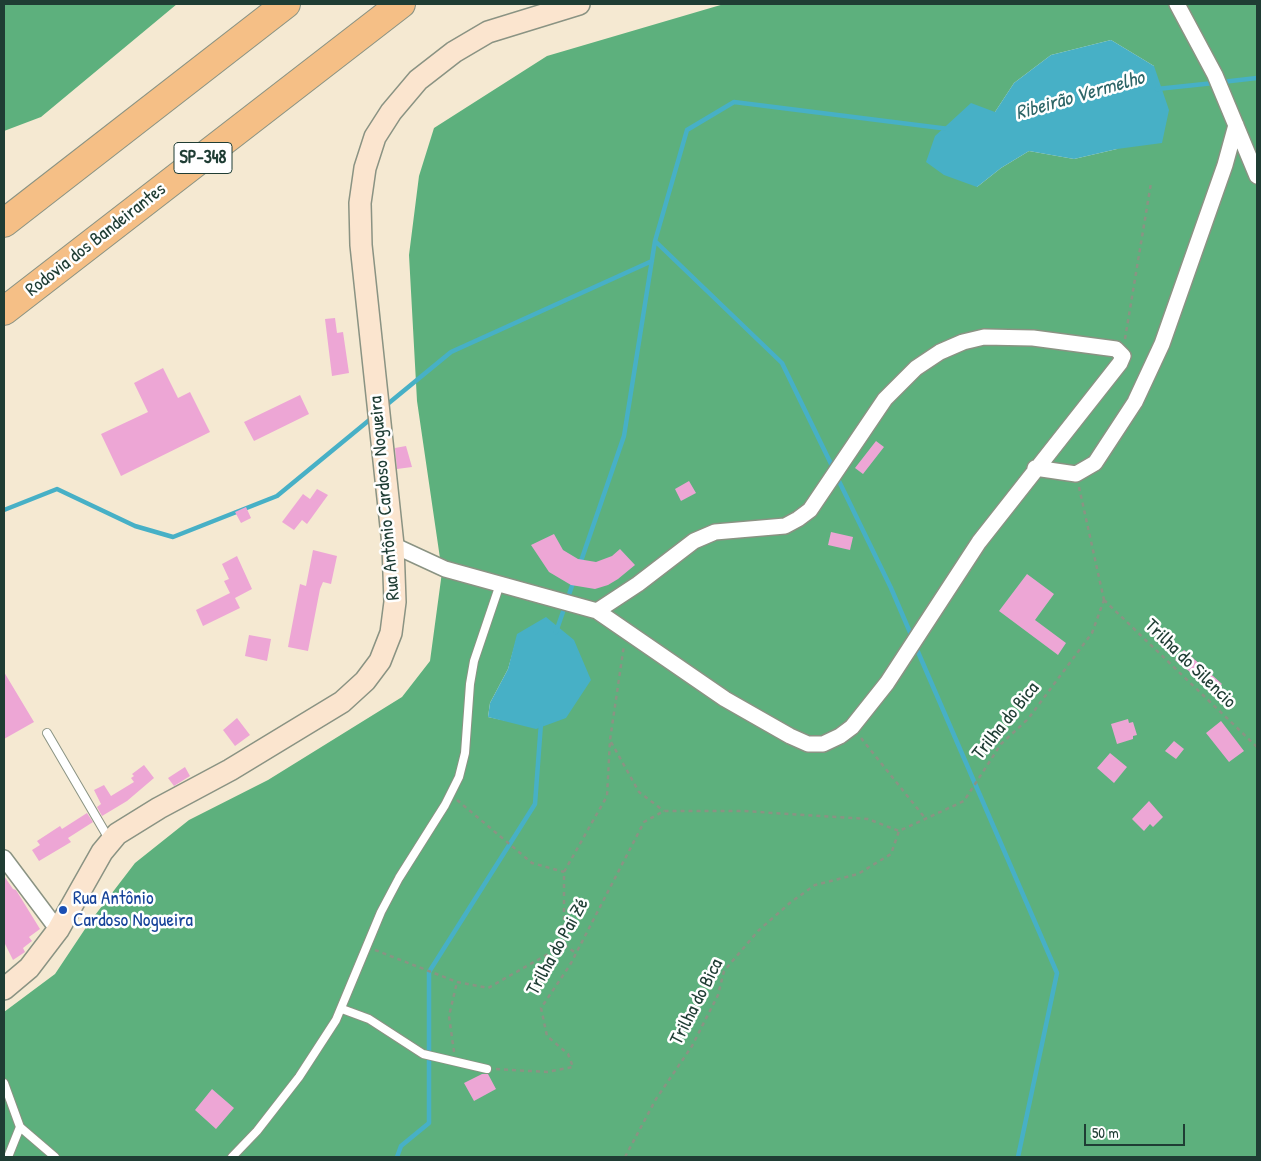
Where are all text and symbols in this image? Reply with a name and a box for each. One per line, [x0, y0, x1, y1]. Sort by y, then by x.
water label: Ribeirão Vermelho [1013, 66, 1147, 126]
road number: SP-348 [174, 142, 232, 174]
street label: Rodovia dos Bandeirantes [21, 178, 171, 302]
street label: Rua Antônio Cardoso Nogueira [365, 395, 405, 601]
street label: Trilha do Silencio [1140, 615, 1240, 713]
street label: Trilha do Bica [968, 678, 1044, 764]
place label: Rua Antônio Cardoso Nogueira [73, 888, 193, 932]
street label: Trilha do Pai Zé [522, 895, 594, 999]
marker: Rua Antônio Cardoso Nogueira [57, 904, 69, 916]
street label: Trilha do Bica [666, 955, 728, 1049]
scale bar [1086, 1114, 1187, 1146]
text: 50 m [1092, 1122, 1119, 1143]

